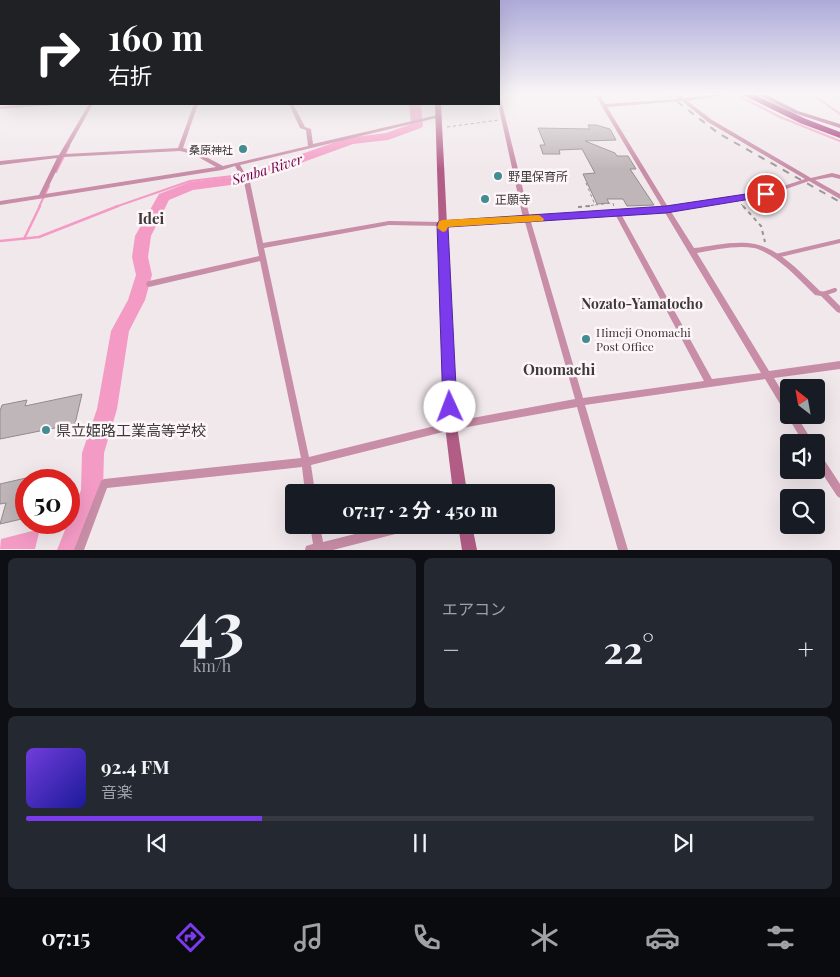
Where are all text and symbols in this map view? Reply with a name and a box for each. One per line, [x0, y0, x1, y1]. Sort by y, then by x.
text: 160 m [108, 13, 203, 60]
icon: right [25, 20, 90, 85]
text: 右折 [108, 60, 152, 90]
place label: 桑原神社 [189, 142, 233, 157]
marker: 桑原神社 [237, 143, 249, 155]
water label: Senba River [228, 149, 306, 189]
place label: 野里保育所 [508, 168, 568, 184]
marker: 野里保育所 [492, 170, 504, 182]
pin [745, 173, 787, 215]
icon: arrive [752, 180, 780, 208]
place label: 正願寺 [495, 191, 531, 207]
marker: 正願寺 [479, 193, 491, 205]
district label: Idei [138, 208, 165, 228]
district label: Nozato-Yamatocho [581, 294, 703, 313]
place label: Himeji Onomachi Post Office [596, 324, 691, 354]
marker: Himeji Onomachi Post Office [580, 333, 592, 345]
district label: Onomachi [523, 359, 595, 379]
north arrow [780, 379, 825, 424]
map controls [780, 379, 825, 534]
position arrow [423, 380, 475, 432]
place label: 県立姫路工業高等学校 [56, 420, 206, 440]
marker: 県立姫路工業高等学校 [40, 424, 52, 436]
button: sound [780, 434, 825, 479]
speed limit sign: 50 [15, 469, 80, 534]
button: search [780, 489, 825, 534]
text: 07:17 · 2 分 · 450 m [342, 496, 498, 522]
text: 43 [180, 579, 244, 665]
text: エアコン [442, 598, 506, 619]
text: 22° [604, 623, 654, 674]
text: − [442, 630, 460, 667]
text: + [798, 630, 814, 667]
text: km/h [193, 655, 231, 676]
text: 92.4 FM [101, 753, 170, 779]
text: 音楽 [101, 781, 133, 802]
icon: previous [143, 829, 171, 857]
icon: pause [406, 829, 434, 857]
icon: next [669, 829, 697, 857]
icon: directions [173, 920, 208, 955]
icon: music [291, 920, 326, 955]
icon: phone [409, 920, 444, 955]
icon: climate [527, 920, 562, 955]
icon: car [645, 920, 680, 955]
icon: filters [763, 920, 798, 955]
text: 07:15 [42, 922, 90, 952]

